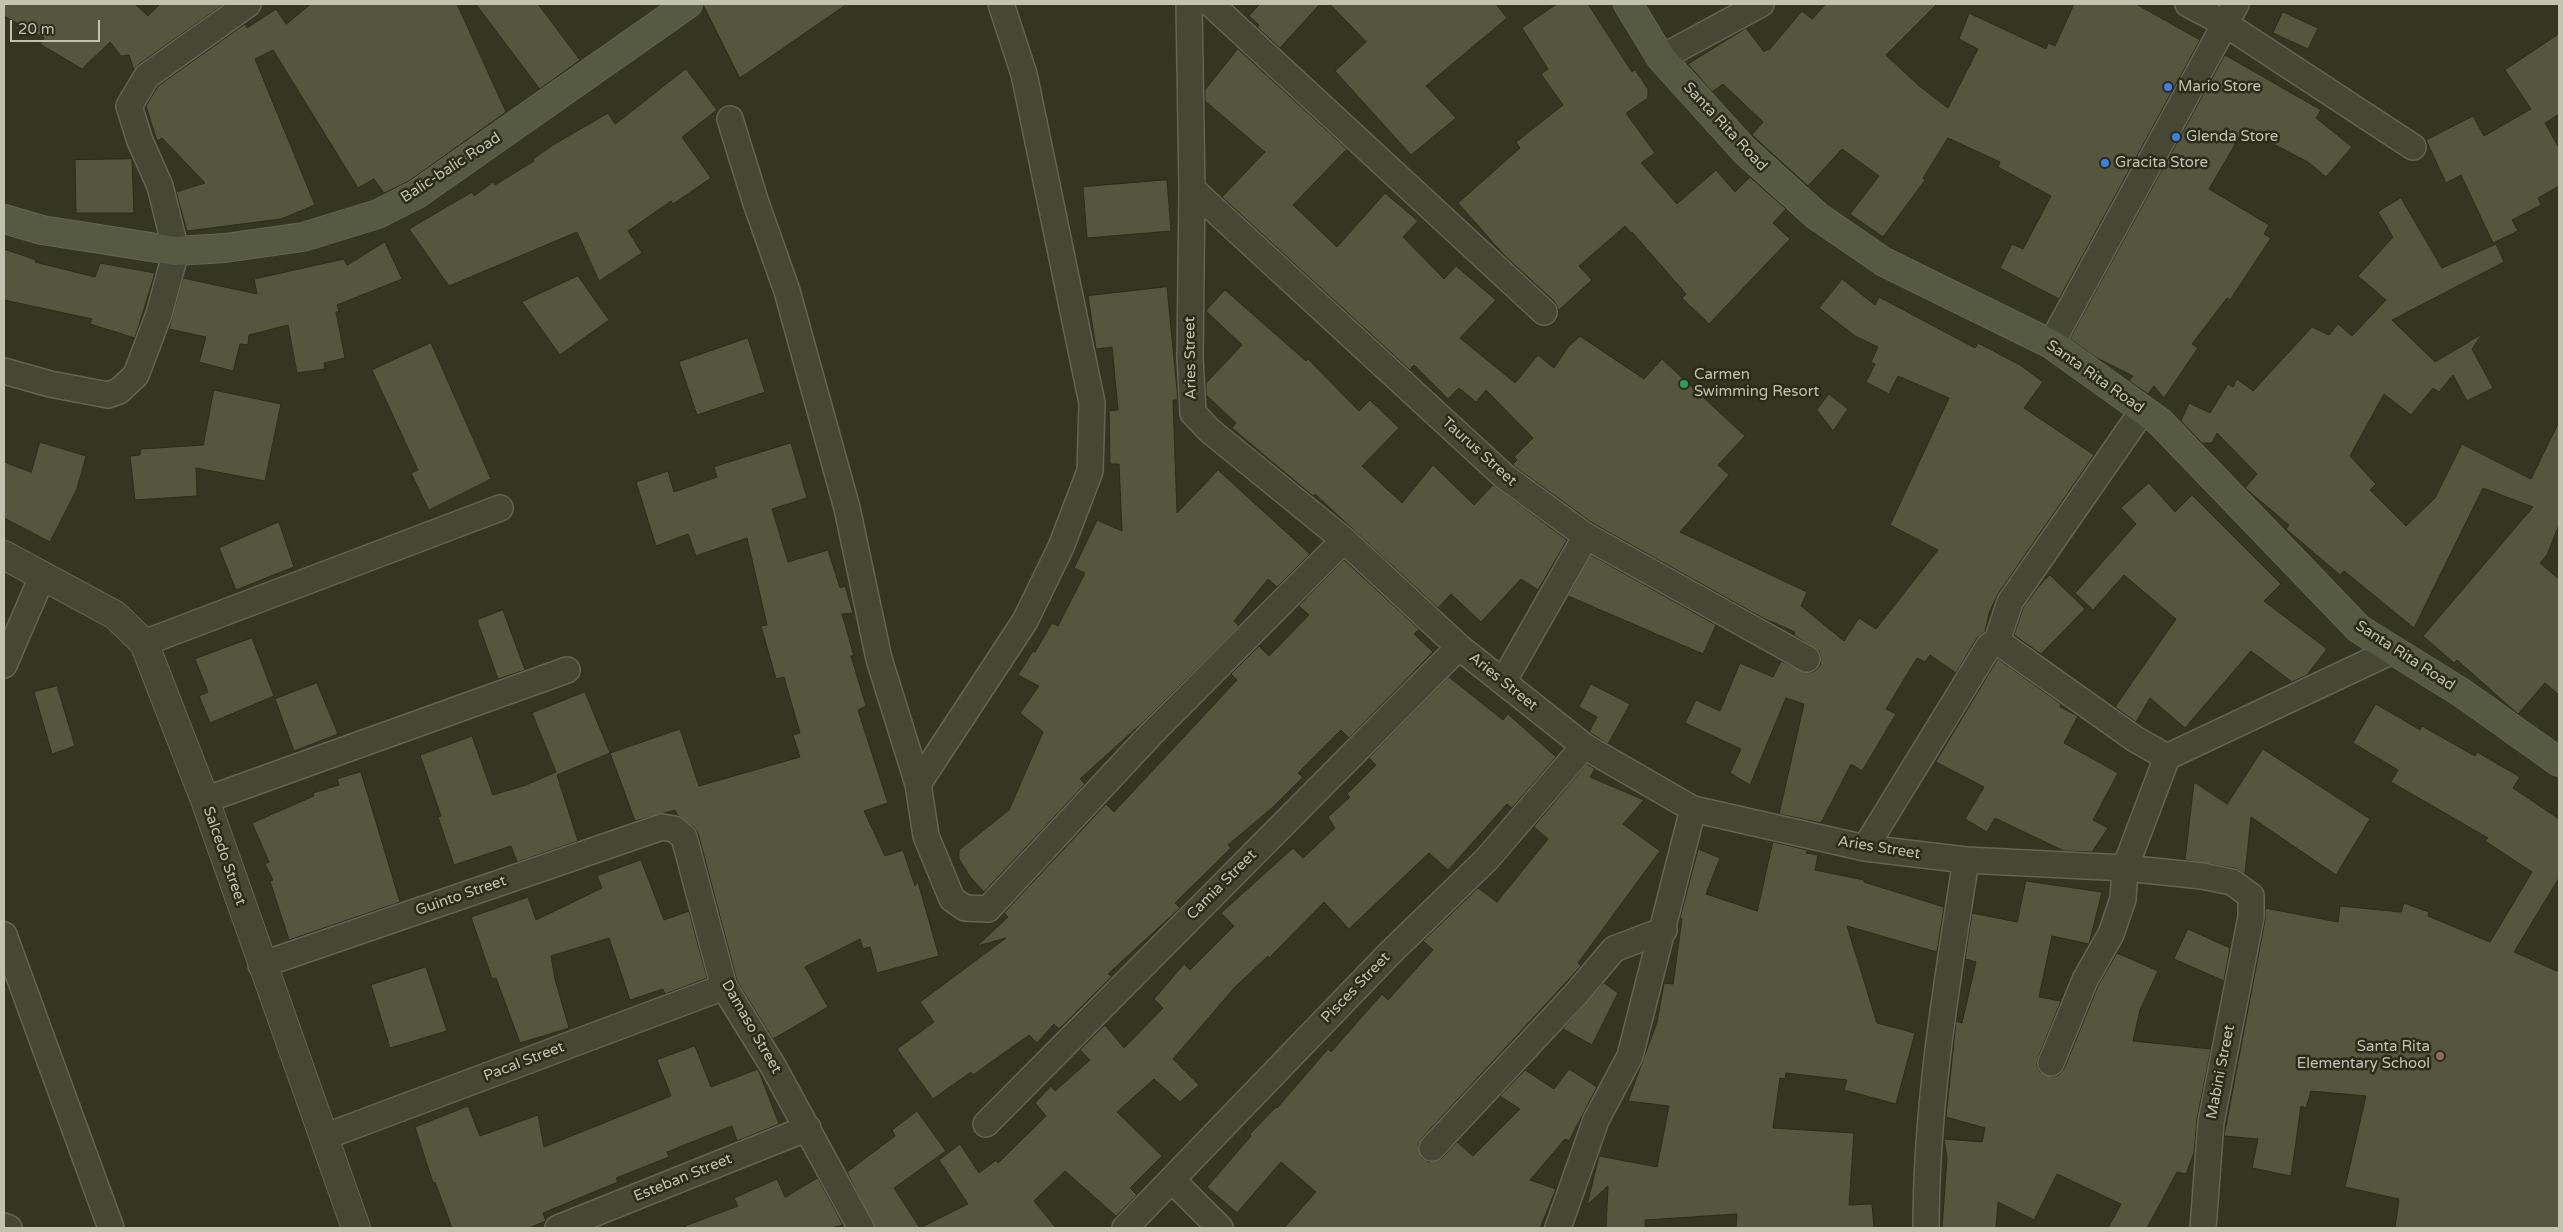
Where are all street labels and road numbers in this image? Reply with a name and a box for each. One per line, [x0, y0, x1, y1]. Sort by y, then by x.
street label: Santa Rita Road [1679, 79, 1771, 175]
street label: Balic-balic Road [398, 129, 504, 207]
street label: Aries Street [1181, 316, 1201, 400]
street label: Santa Rita Road [2043, 337, 2147, 417]
street label: Taurus Street [1438, 414, 1520, 490]
street label: Santa Rita Road [2352, 617, 2458, 695]
street label: Aries Street [1465, 649, 1541, 715]
street label: Salcedo Street [199, 804, 249, 908]
street label: Aries Street [1837, 833, 1921, 863]
street label: Camia Street [1183, 846, 1261, 924]
street label: Guinto Street [413, 872, 509, 920]
street label: Pisces Street [1318, 949, 1394, 1027]
street label: Damaso Street [717, 977, 785, 1077]
street label: Mabini Street [2203, 1023, 2239, 1121]
street label: Pacal Street [481, 1038, 567, 1086]
street label: Esteban Street [631, 1150, 735, 1206]

